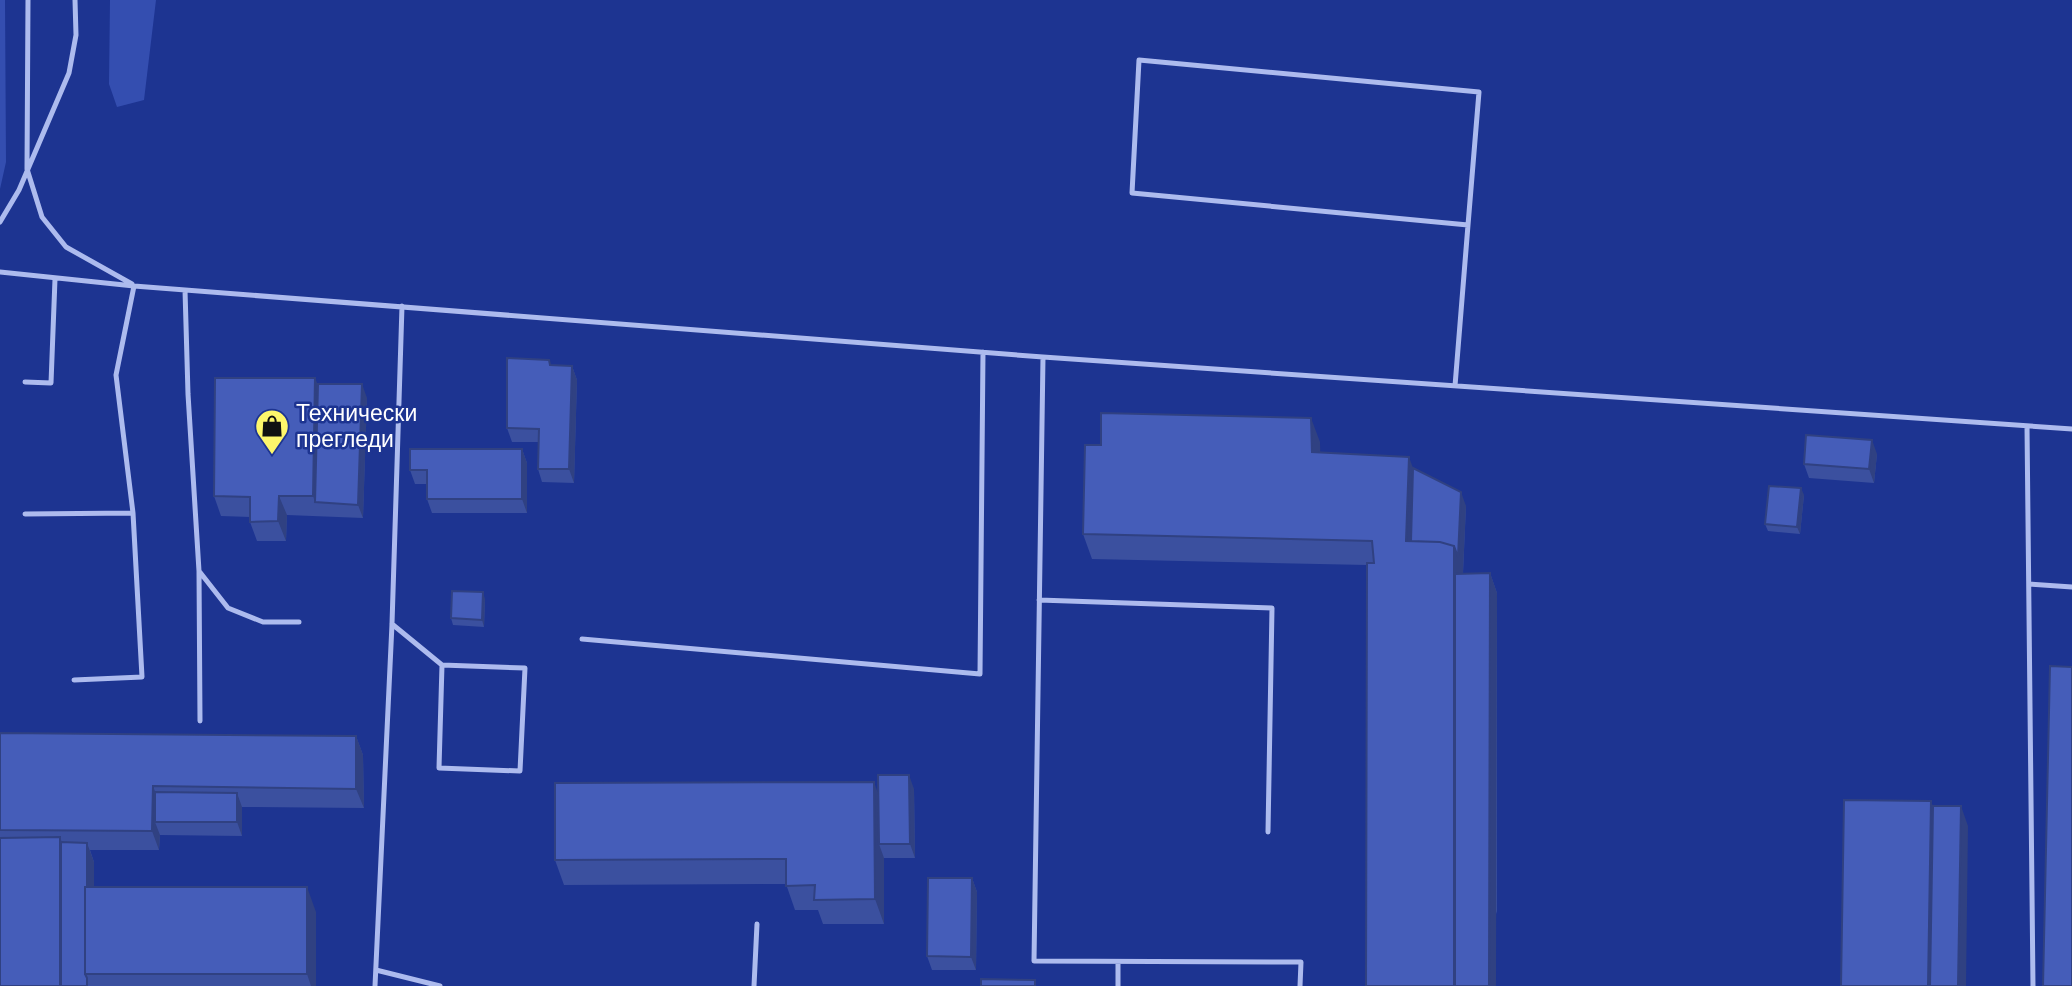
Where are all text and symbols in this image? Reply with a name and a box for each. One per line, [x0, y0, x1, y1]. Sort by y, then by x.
place label: Технически прегледи [296, 400, 417, 452]
shop icon: Технически прегледи [253, 407, 291, 456]

